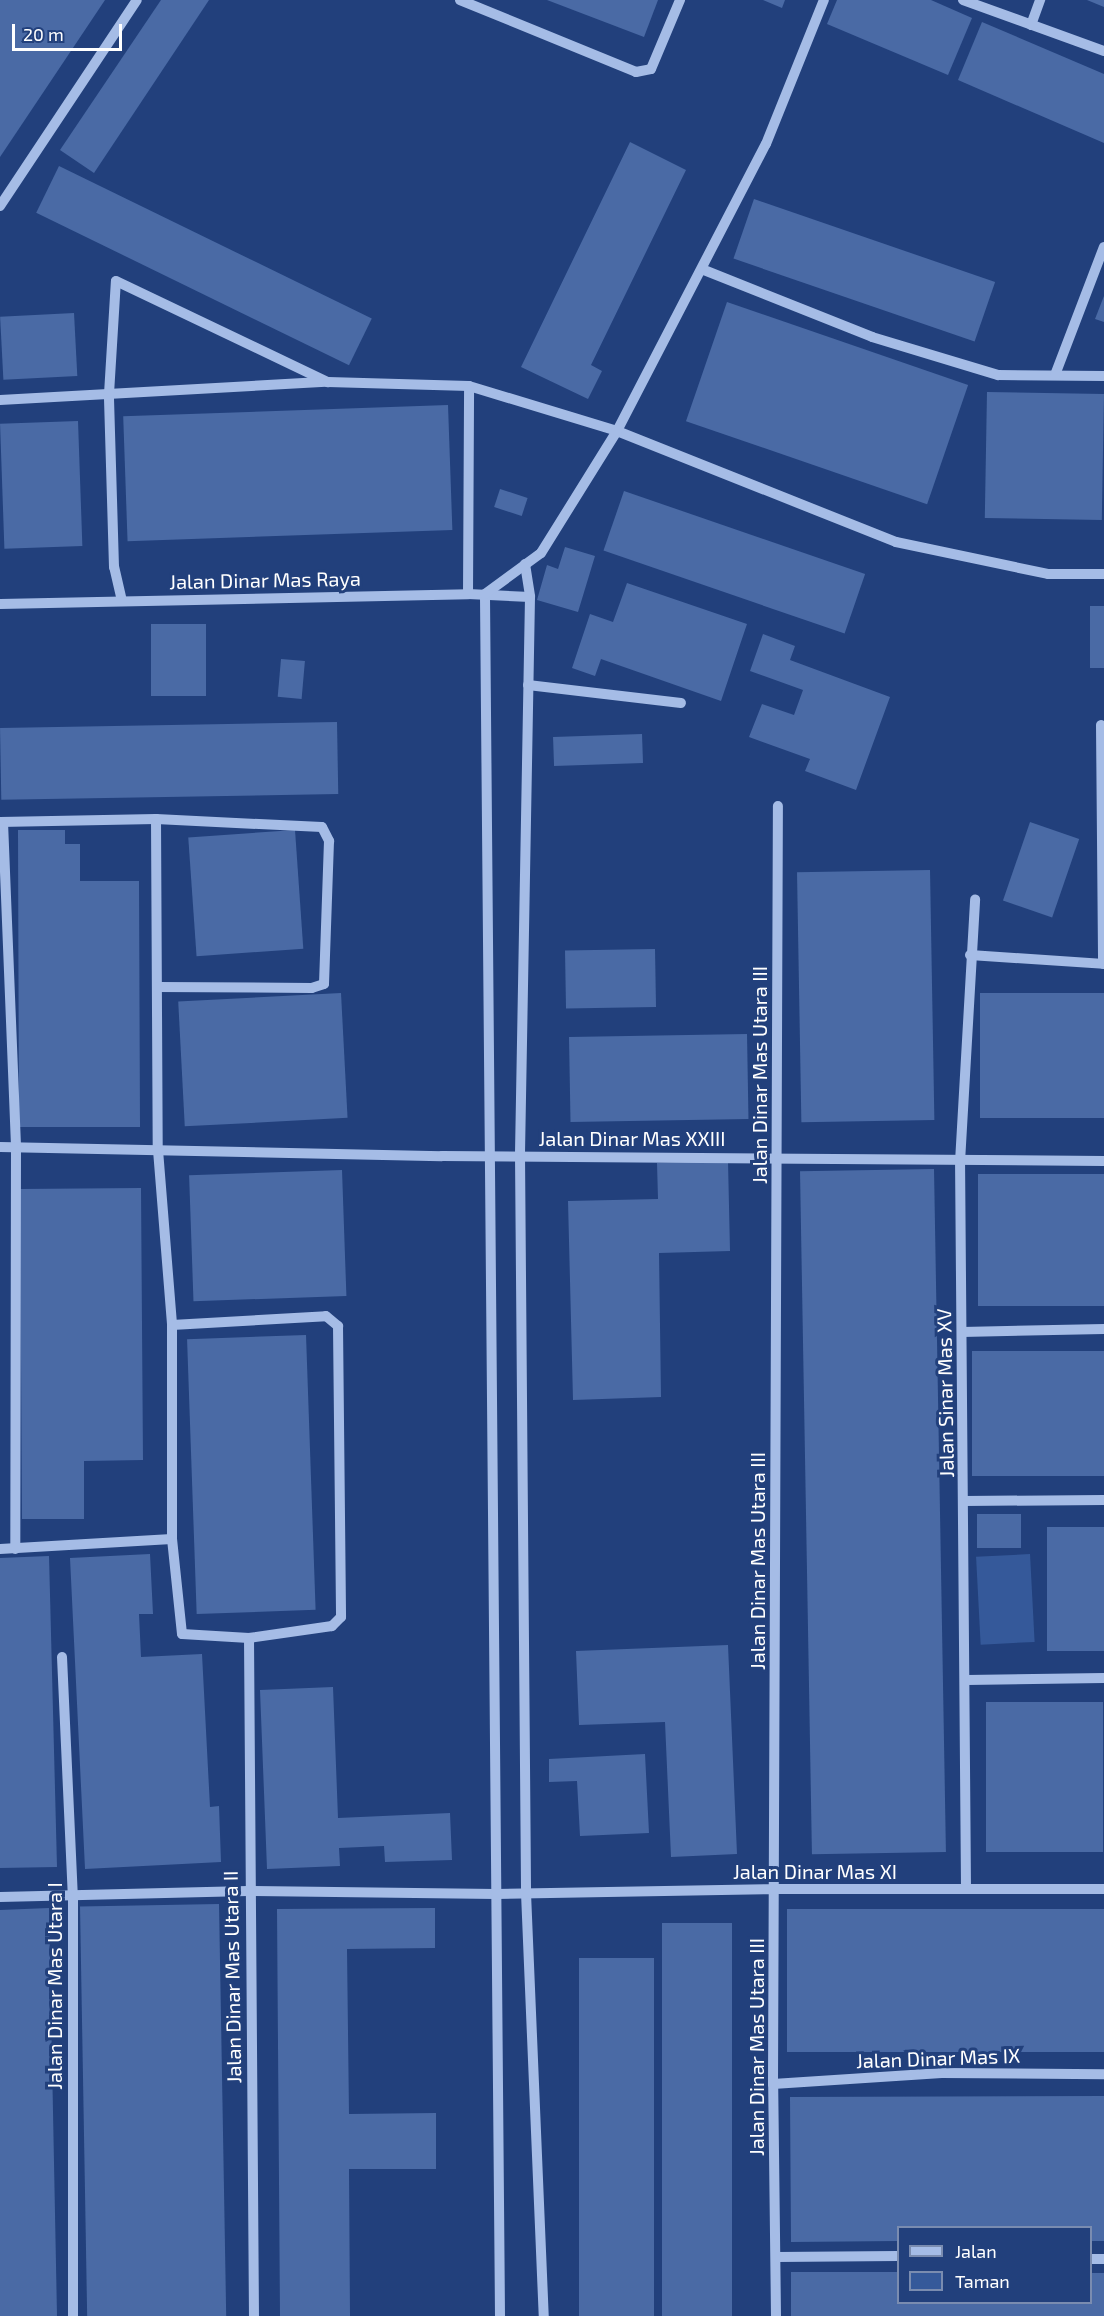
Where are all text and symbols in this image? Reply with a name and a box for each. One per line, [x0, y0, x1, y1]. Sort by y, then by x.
scale bar [15, 12, 124, 50]
text: 20 m [23, 23, 64, 45]
street label: Jalan Dinar Mas Raya [169, 566, 361, 594]
street label: Jalan Dinar Mas Utara III [747, 966, 771, 1184]
street label: Jalan Dinar Mas XXIII [538, 1126, 726, 1150]
street label: Jalan Sinar Mas XV [932, 1308, 958, 1478]
street label: Jalan Dinar Mas Utara III [745, 1452, 769, 1670]
street label: Jalan Dinar Mas XI [733, 1859, 897, 1883]
street label: Jalan Dinar Mas Utara II [218, 1870, 246, 2084]
street label: Jalan Dinar Mas Utara I [42, 1882, 66, 2090]
street label: Jalan Dinar Mas Utara III [744, 1938, 768, 2156]
street label: Jalan Dinar Mas IX [855, 2043, 1021, 2073]
legend [897, 2226, 1092, 2304]
text: Jalan [955, 2240, 997, 2262]
text: Taman [955, 2270, 1010, 2292]

